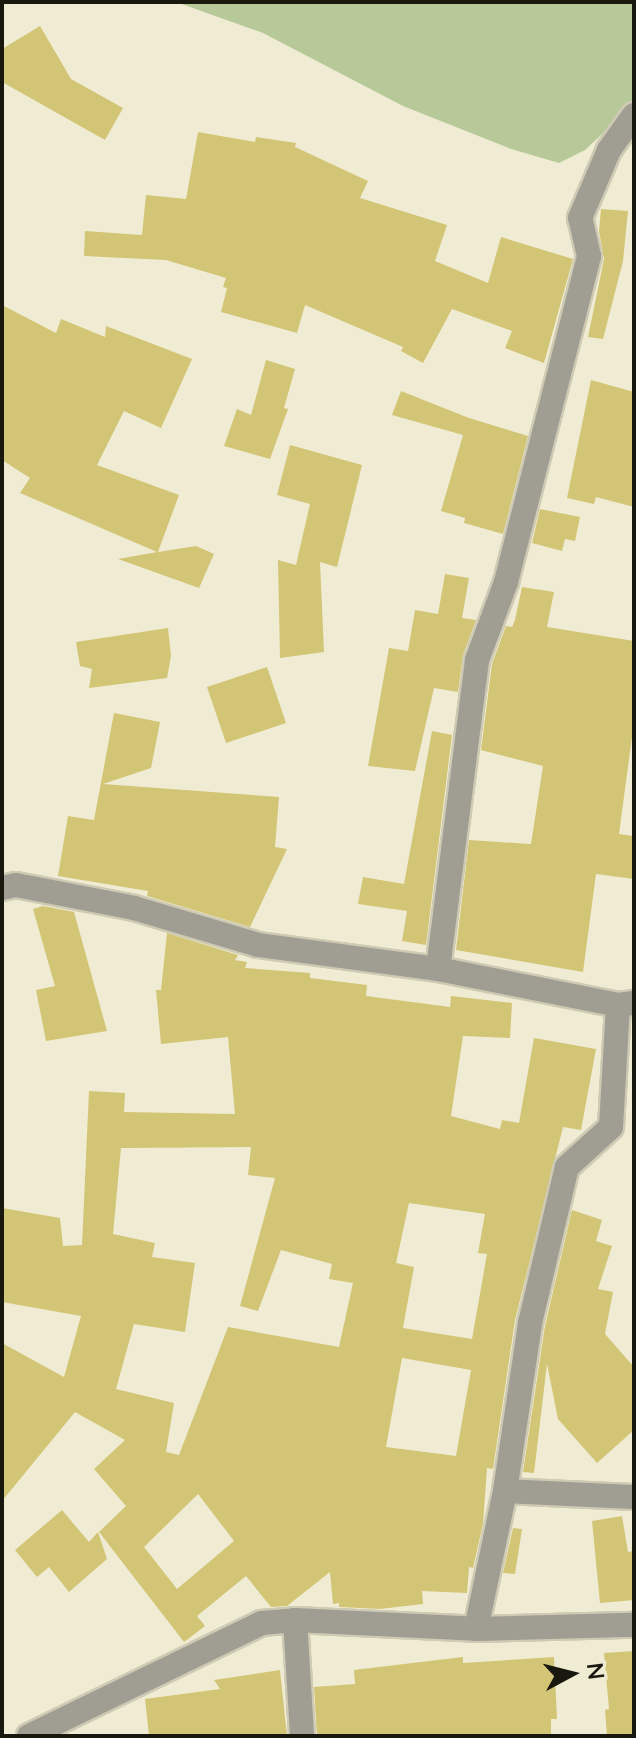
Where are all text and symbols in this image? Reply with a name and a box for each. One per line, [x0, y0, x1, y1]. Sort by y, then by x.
north arrow [532, 1634, 612, 1714]
text: N [582, 1661, 611, 1681]

